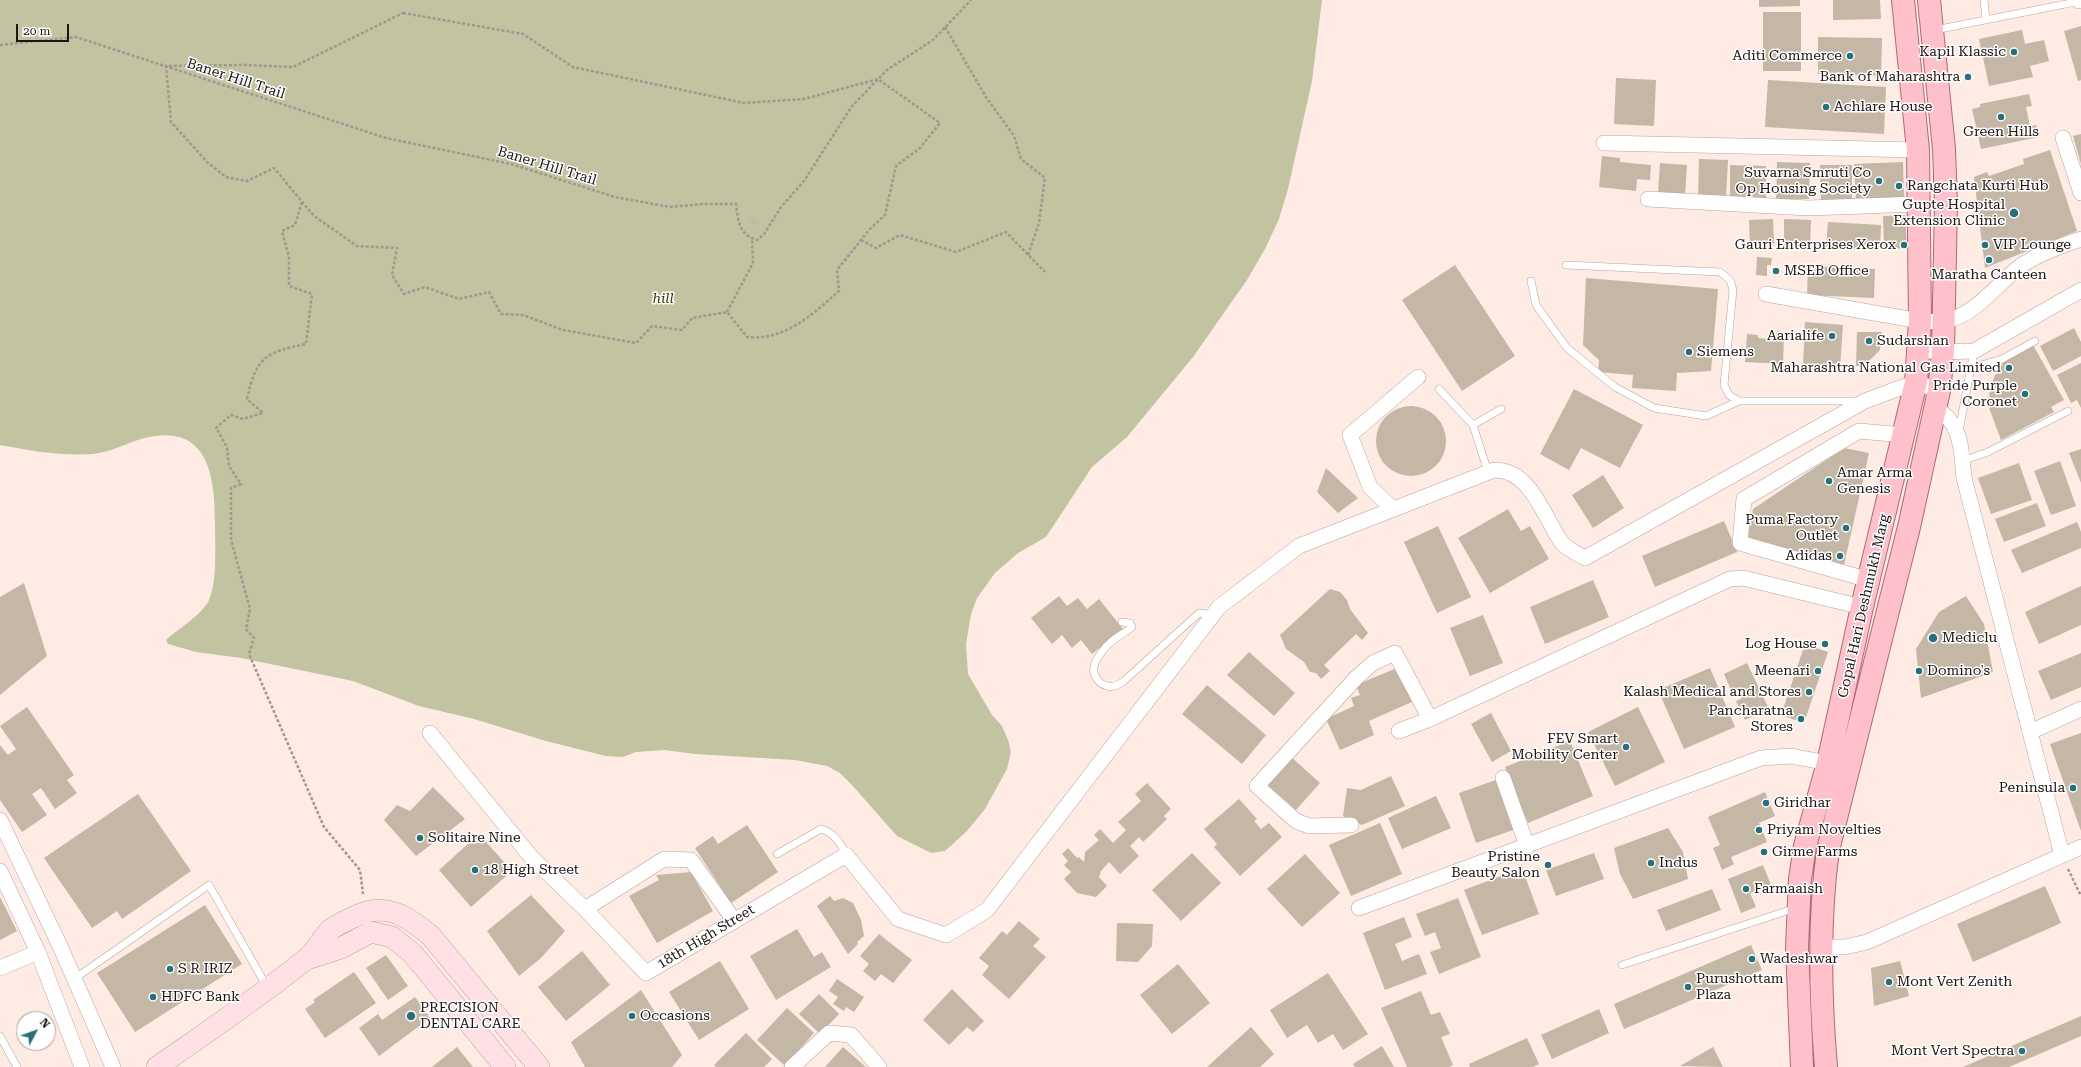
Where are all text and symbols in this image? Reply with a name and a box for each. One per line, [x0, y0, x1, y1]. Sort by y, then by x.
scale bar [18, 16, 71, 42]
text: 20 m [23, 24, 50, 38]
place label: Kapil Klassic [1919, 44, 2006, 60]
marker: Kapil Klassic [2009, 47, 2019, 57]
place label: Aditi Commerce [1732, 48, 1842, 64]
marker: Aditi Commerce [1845, 51, 1855, 61]
street label: Baner Hill Trail [185, 55, 287, 103]
place label: Bank of Maharashtra [1820, 69, 1960, 85]
marker: Bank of Maharashtra [1963, 72, 1973, 82]
place label: Achlare House [1834, 99, 1932, 115]
marker: Achlare House [1821, 102, 1831, 112]
marker: Green Hills [1996, 112, 2006, 122]
place label: Green Hills [1963, 124, 2039, 140]
street label: Baner Hill Trail [496, 143, 598, 189]
place label: Suvarna Smruti Co Op Housing Society [1736, 165, 1871, 198]
marker: Suvarna Smruti Co Op Housing Society [1874, 176, 1884, 186]
place label: Rangchata Kurti Hub [1907, 178, 2048, 194]
marker: Rangchata Kurti Hub [1894, 181, 1904, 191]
place label: Gupte Hospital Extension Clinic [1893, 197, 2005, 230]
marker: Gupte Hospital Extension Clinic [2008, 207, 2020, 219]
place label: Gauri Enterprises Xerox [1735, 237, 1896, 253]
place label: VIP Lounge [1993, 237, 2071, 253]
marker: Gauri Enterprises Xerox [1899, 240, 1909, 250]
marker: VIP Lounge [1980, 240, 1990, 250]
marker: Maratha Canteen [1984, 255, 1994, 265]
place label: MSEB Office [1784, 263, 1869, 279]
marker: MSEB Office [1771, 266, 1781, 276]
place label: Maratha Canteen [1931, 267, 2047, 283]
park label: hill [652, 291, 674, 307]
place label: Aarialife [1767, 328, 1824, 344]
marker: Aarialife [1827, 331, 1837, 341]
place label: Sudarshan [1877, 333, 1949, 349]
marker: Sudarshan [1864, 336, 1874, 346]
place label: Siemens [1697, 344, 1754, 360]
marker: Siemens [1684, 347, 1694, 357]
place label: Maharashtra National Gas Limited [1770, 360, 2001, 376]
marker: Maharashtra National Gas Limited [2004, 363, 2014, 373]
place label: Pride Purple Coronet [1933, 378, 2017, 410]
marker: Pride Purple Coronet [2020, 389, 2030, 399]
place label: Amar Arma Genesis [1837, 465, 1912, 498]
marker: Amar Arma Genesis [1824, 476, 1834, 486]
place label: Puma Factory Outlet [1745, 512, 1838, 544]
street label: Gopal Hari Deshmukh Marg [1835, 512, 1893, 700]
marker: Puma Factory Outlet [1841, 523, 1851, 533]
place label: Adidas [1786, 548, 1832, 564]
marker: Adidas [1835, 551, 1845, 561]
place label: Mediclu [1942, 630, 1997, 646]
marker: Mediclu [1927, 632, 1939, 644]
place label: Log House [1745, 636, 1817, 652]
marker: Log House [1820, 639, 1830, 649]
place label: Meenari [1755, 663, 1810, 679]
place label: Domino's [1927, 663, 1990, 679]
marker: Meenari [1813, 666, 1823, 676]
marker: Domino's [1914, 666, 1924, 676]
place label: Kalash Medical and Stores [1623, 684, 1801, 700]
marker: Kalash Medical and Stores [1804, 687, 1814, 697]
place label: Pancharatna Stores [1708, 703, 1793, 736]
marker: Pancharatna Stores [1796, 714, 1806, 724]
place label: FEV Smart Mobility Center [1511, 731, 1618, 764]
marker: FEV Smart Mobility Center [1621, 742, 1631, 752]
place label: Peninsula [1999, 780, 2065, 796]
marker: Peninsula [2068, 783, 2078, 793]
place label: Giridhar [1774, 795, 1831, 811]
marker: Giridhar [1761, 798, 1771, 808]
place label: Priyam Novelties [1767, 822, 1881, 838]
marker: Priyam Novelties [1754, 825, 1764, 835]
place label: Solitaire Nine [428, 830, 521, 846]
marker: Solitaire Nine [415, 833, 425, 843]
place label: Girme Farms [1772, 844, 1857, 860]
marker: Girme Farms [1759, 847, 1769, 857]
place label: Pristine Beauty Salon [1451, 849, 1540, 882]
place label: Indus [1659, 855, 1698, 871]
marker: Indus [1646, 858, 1656, 868]
marker: Pristine Beauty Salon [1543, 860, 1553, 870]
place label: 18 High Street [483, 862, 579, 878]
marker: 18 High Street [470, 865, 480, 875]
place label: Farmaaish [1754, 881, 1823, 897]
marker: Farmaaish [1741, 884, 1751, 894]
street label: 18th High Street [654, 901, 758, 973]
place label: Wadeshwar [1760, 951, 1838, 967]
marker: Wadeshwar [1747, 954, 1757, 964]
place label: S R IRIZ [178, 961, 232, 977]
marker: S R IRIZ [165, 964, 175, 974]
place label: Purushottam Plaza [1696, 971, 1784, 1004]
place label: Mont Vert Zenith [1897, 974, 2012, 990]
marker: Mont Vert Zenith [1884, 977, 1894, 987]
marker: Purushottam Plaza [1683, 982, 1693, 992]
place label: HDFC Bank [161, 989, 240, 1005]
marker: HDFC Bank [148, 992, 158, 1002]
place label: PRECISION DENTAL CARE [420, 1000, 520, 1032]
place label: Occasions [640, 1008, 710, 1024]
marker: PRECISION DENTAL CARE [405, 1010, 417, 1022]
north arrow [16, 1011, 56, 1051]
marker: Occasions [627, 1011, 637, 1021]
text: N [37, 1016, 52, 1031]
place label: Mont Vert Spectra [1891, 1043, 2014, 1059]
marker: Mont Vert Spectra [2017, 1046, 2027, 1056]

